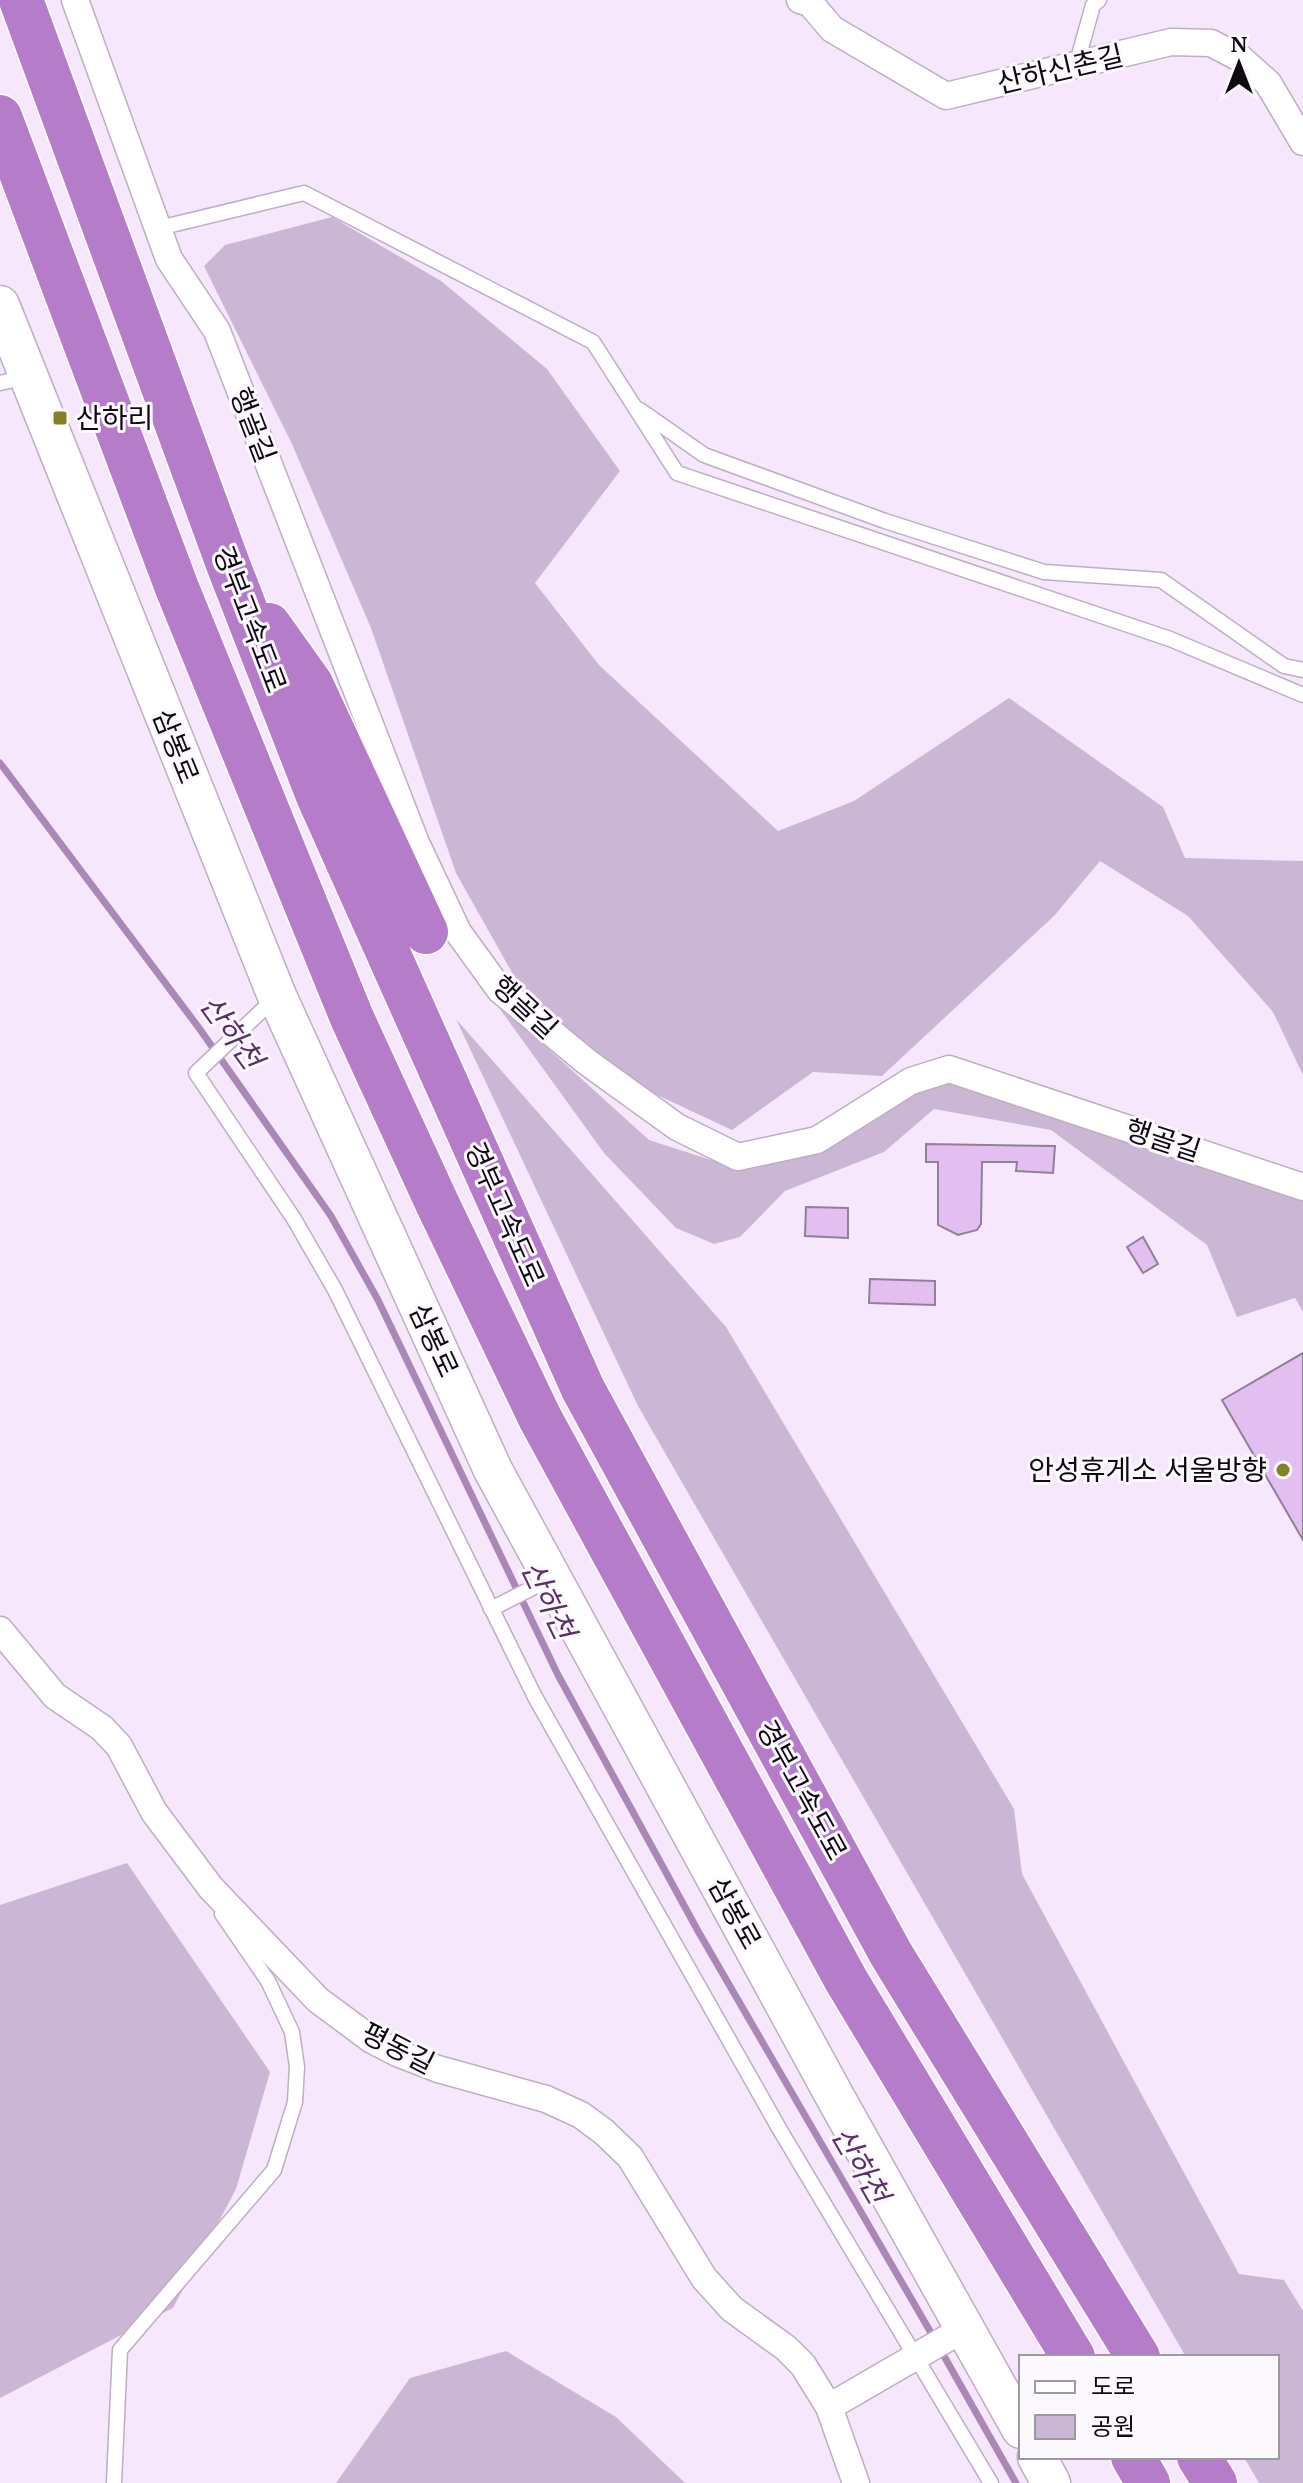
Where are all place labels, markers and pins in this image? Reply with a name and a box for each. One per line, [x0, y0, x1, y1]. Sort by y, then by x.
place label: 산하리 [76, 399, 153, 436]
marker: 산하리 [51, 409, 69, 427]
place label: 안성휴게소 서울방향 [1028, 1451, 1267, 1488]
marker: 안성휴게소 서울방향 [1274, 1461, 1292, 1479]

